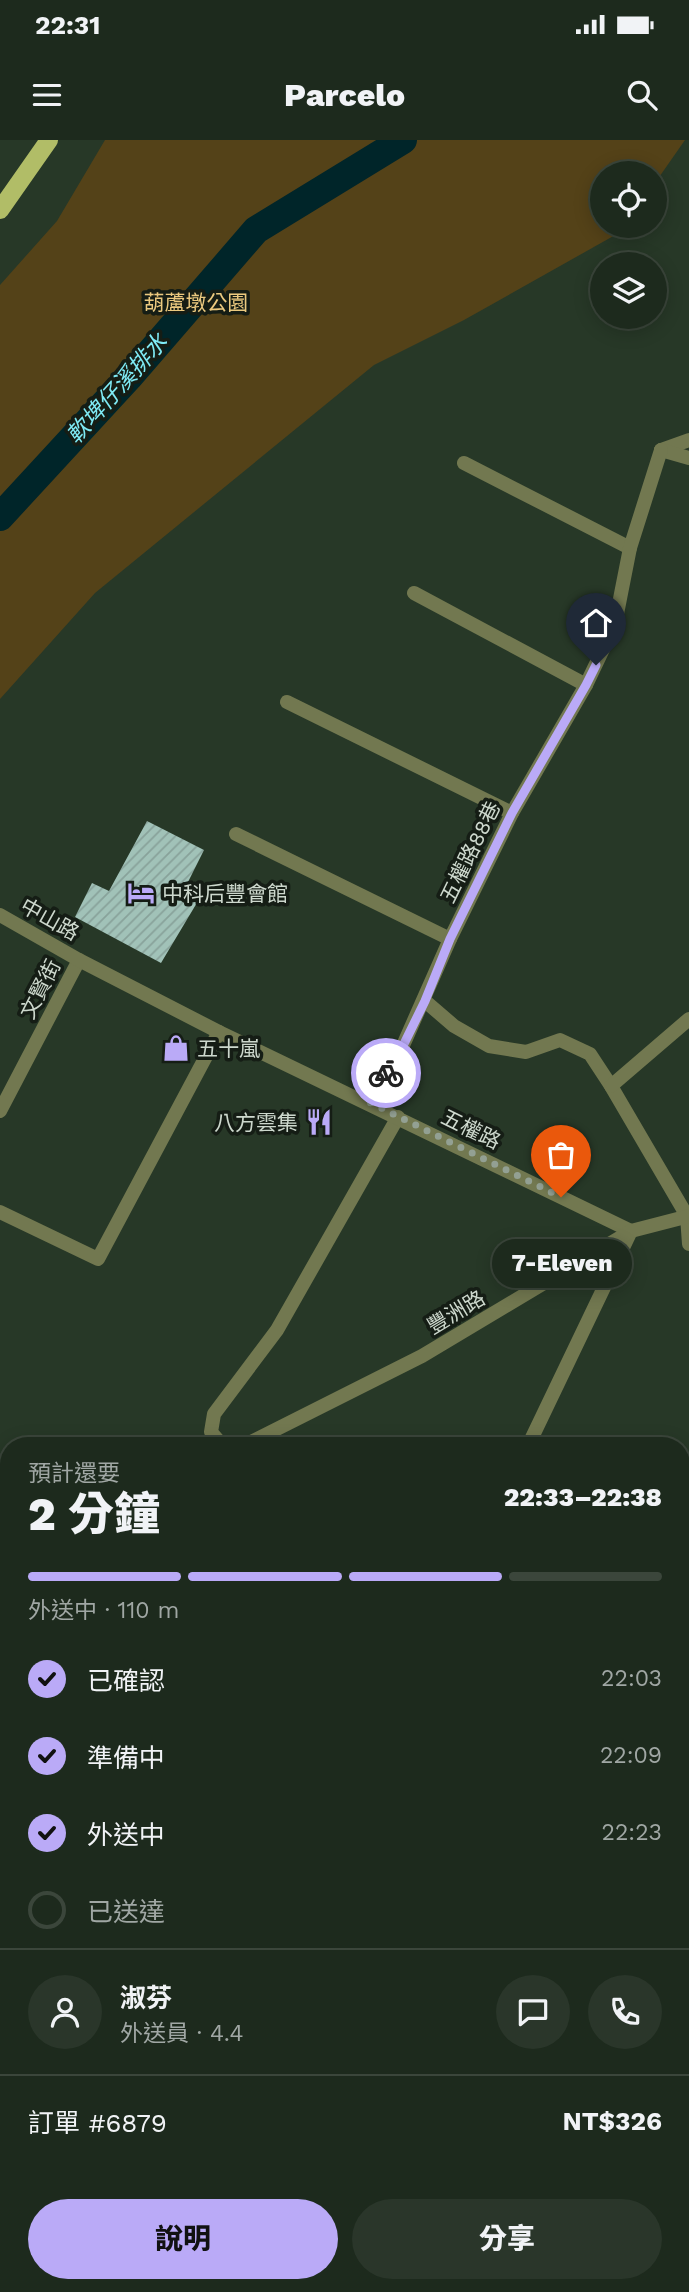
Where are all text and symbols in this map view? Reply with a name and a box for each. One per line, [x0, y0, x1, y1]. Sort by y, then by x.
text: 22:31 [35, 10, 100, 40]
icon: menu [28, 76, 66, 114]
text: Parcelo [284, 76, 405, 114]
icon: search [623, 76, 661, 114]
map controls [590, 161, 667, 329]
button: locate [590, 161, 667, 238]
button: layers [590, 252, 667, 329]
park label: 葫蘆墩公園 [144, 290, 249, 315]
water label: 軟埤仔溪排水 [61, 328, 174, 449]
pin [566, 593, 626, 665]
icon: home [577, 604, 615, 642]
street label: 五權路88巷 [435, 797, 505, 907]
hotel icon: 中科后豐會館 [126, 878, 156, 908]
place label: 中科后豐會館 [162, 881, 288, 906]
street label: 中山路 [16, 893, 84, 945]
street label: 文賢街 [15, 955, 65, 1023]
shop icon: 五十嵐 [161, 1033, 191, 1063]
place label: 五十嵐 [197, 1036, 260, 1061]
courier [351, 1038, 421, 1108]
icon: bike [367, 1054, 405, 1092]
street label: 五權路 [437, 1104, 505, 1154]
restaurant icon: 八方雲集 [304, 1107, 334, 1137]
place label: 八方雲集 [214, 1110, 298, 1135]
pin [531, 1125, 591, 1197]
icon: bag [542, 1136, 580, 1174]
callout: 7-Eleven [491, 1239, 631, 1288]
text: 7-Eleven [512, 1250, 612, 1277]
street label: 豐洲路 [423, 1285, 489, 1339]
text: 預計還要 [28, 1460, 120, 1487]
text: 22:33–22:38 [504, 1482, 662, 1512]
text: 2 分鐘 [28, 1487, 160, 1541]
text: 外送中 · 110 m [28, 1597, 179, 1624]
icon: check [28, 1660, 66, 1698]
text: 22:03 [601, 1665, 662, 1692]
text: 已確認 [87, 1666, 165, 1696]
icon: check [28, 1737, 66, 1775]
text: 22:09 [600, 1742, 662, 1769]
text: 準備中 [87, 1743, 165, 1773]
icon: check [28, 1814, 66, 1852]
text: 22:23 [602, 1819, 662, 1846]
text: 外送中 [87, 1820, 165, 1850]
text: 已送達 [87, 1897, 165, 1927]
button: person [28, 1975, 102, 2049]
button: chat [496, 1975, 570, 2049]
button: phone [588, 1975, 662, 2049]
text: 淑芬 [120, 1983, 172, 2013]
text: 外送員 · 4.4 [120, 2020, 244, 2047]
text: NT$326 [562, 2106, 662, 2136]
text: 訂單 #6879 [28, 2108, 167, 2138]
button: 說明 [28, 2199, 338, 2279]
button: 分享 [352, 2199, 662, 2279]

